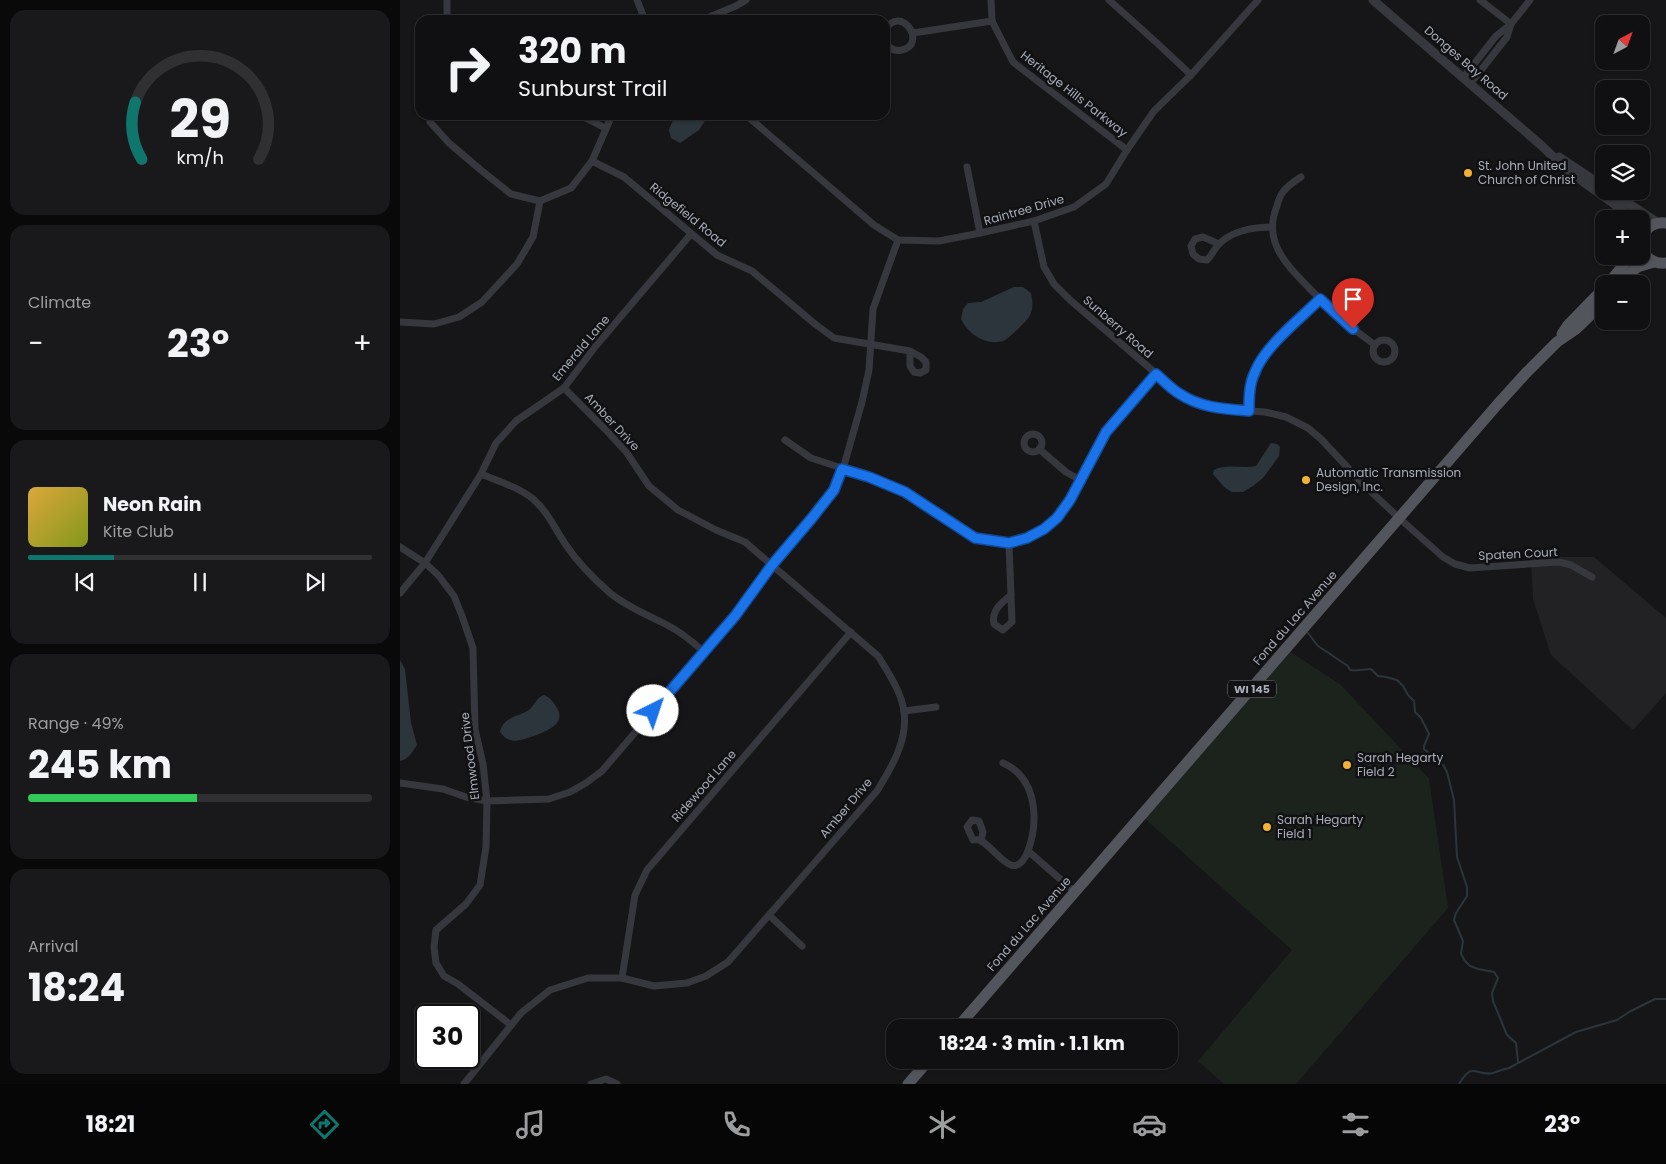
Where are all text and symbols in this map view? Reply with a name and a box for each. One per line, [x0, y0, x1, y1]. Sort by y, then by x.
north arrow [1595, 15, 1650, 70]
map controls [1595, 15, 1650, 330]
street label: Donges Bay Road [1421, 22, 1512, 104]
text: 320 m [518, 26, 626, 75]
icon: right [435, 35, 500, 100]
street label: Heritage Hills Parkway [1017, 46, 1132, 141]
text: Sunburst Trail [518, 73, 667, 104]
button: search [1595, 80, 1650, 135]
text: 29 [169, 83, 231, 156]
text: km/h [176, 145, 224, 170]
button: layers [1595, 145, 1650, 200]
place label: St. John United Church of Christ [1478, 157, 1575, 188]
marker: St. John United Church of Christ [1462, 167, 1474, 179]
street label: Ridgefield Road [647, 179, 730, 251]
street label: Raintree Drive [982, 190, 1066, 229]
button: + [1595, 210, 1650, 265]
button: − [1595, 275, 1650, 330]
pin [1332, 278, 1374, 329]
icon: arrive [1339, 285, 1367, 313]
text: Climate [28, 291, 91, 314]
street label: Sunberry Road [1080, 291, 1157, 362]
street label: Emerald Lane [548, 311, 613, 384]
text: 23° [167, 317, 229, 370]
text: − [28, 324, 43, 363]
text: + [353, 324, 372, 363]
street label: Amber Drive [581, 389, 644, 454]
place label: Automatic Transmission Design, Inc. [1316, 464, 1461, 495]
marker: Automatic Transmission Design, Inc. [1300, 474, 1312, 486]
text: Neon Rain [103, 491, 202, 518]
text: Kite Club [103, 520, 174, 543]
street label: Spaten Court [1478, 543, 1558, 564]
street label: Fond du Lac Avenue [1249, 567, 1341, 669]
icon: previous [71, 568, 99, 596]
icon: pause [186, 568, 214, 596]
icon: next [301, 568, 329, 596]
road number: WI 145 [1228, 681, 1276, 698]
position arrow [626, 684, 678, 736]
street label: Elmwood Drive [456, 711, 483, 801]
text: Range · 49% [28, 712, 124, 735]
text: 245 km [28, 738, 172, 791]
street label: Ridewood Lane [667, 746, 740, 825]
place label: Sarah Hegarty Field 2 [1357, 749, 1443, 780]
marker: Sarah Hegarty Field 2 [1341, 759, 1353, 771]
street label: Amber Drive [815, 774, 876, 841]
place label: Sarah Hegarty Field 1 [1277, 811, 1363, 842]
marker: Sarah Hegarty Field 1 [1261, 821, 1273, 833]
street label: Fond du Lac Avenue [983, 873, 1075, 975]
text: Arrival [28, 935, 78, 958]
text: 18:24 [28, 961, 125, 1014]
speed limit sign: 30 [415, 1004, 480, 1069]
text: 18:24 · 3 min · 1.1 km [939, 1030, 1125, 1057]
icon: directions [307, 1107, 342, 1142]
icon: music [513, 1107, 548, 1142]
icon: phone [719, 1107, 754, 1142]
icon: climate [925, 1107, 960, 1142]
icon: car [1132, 1107, 1167, 1142]
icon: filters [1338, 1107, 1373, 1142]
text: 18:21 [86, 1109, 135, 1140]
text: 23° [1544, 1109, 1580, 1140]

